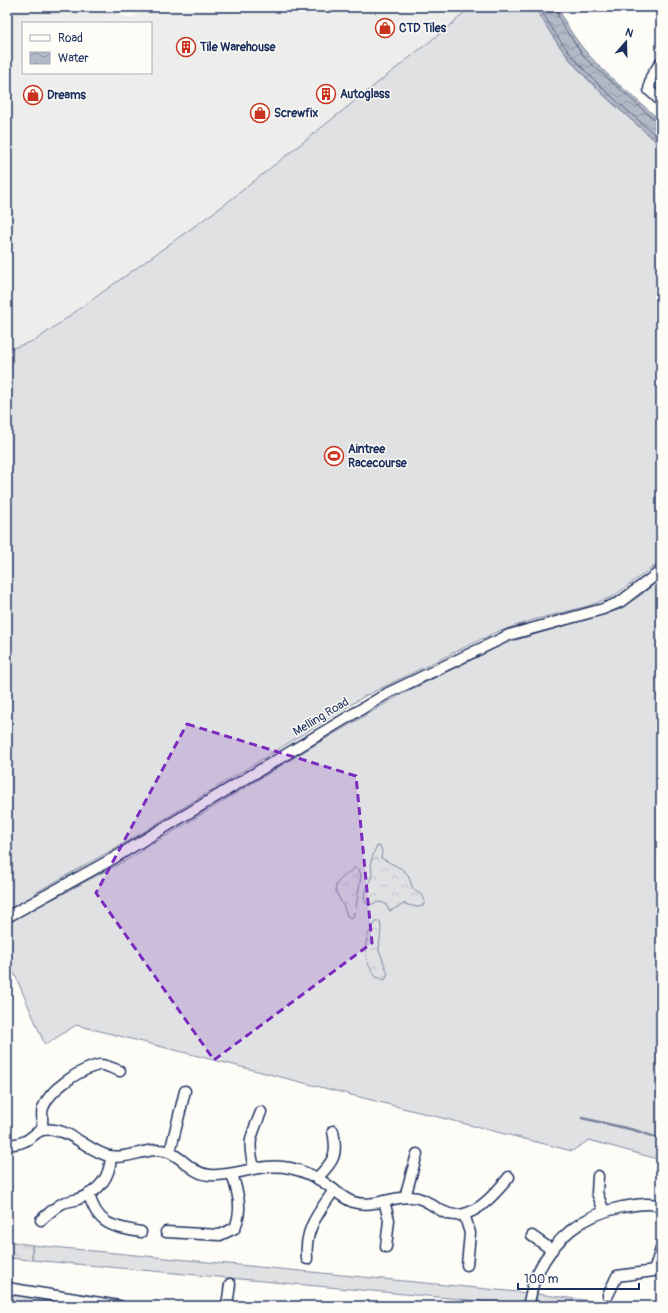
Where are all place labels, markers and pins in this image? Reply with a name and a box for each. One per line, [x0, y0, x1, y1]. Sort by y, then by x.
shop icon: CTD Tiles [374, 17, 396, 39]
place label: CTD Tiles [399, 21, 447, 36]
building icon: Tile Warehouse [175, 36, 197, 58]
place label: Tile Warehouse [199, 40, 276, 55]
building icon: Autoglass [315, 83, 337, 105]
shop icon: Dreams [22, 84, 44, 106]
place label: Autoglass [340, 87, 390, 102]
place label: Dreams [47, 88, 87, 103]
shop icon: Screwfix [249, 102, 271, 124]
place label: Screwfix [274, 106, 318, 121]
place label: Aintree Racecourse [348, 442, 408, 471]
sports icon: Aintree Racecourse [323, 445, 345, 467]

